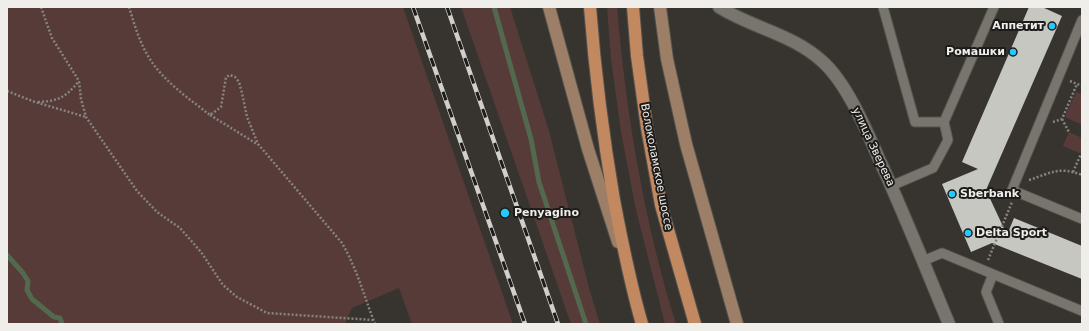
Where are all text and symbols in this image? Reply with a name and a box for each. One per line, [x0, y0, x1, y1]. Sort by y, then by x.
place label: Аппетит [992, 19, 1044, 33]
marker: Аппетит [1047, 21, 1057, 31]
place label: Ромашки [946, 45, 1005, 59]
marker: Ромашки [1008, 47, 1018, 57]
street label: Волоколамское шоссе [637, 103, 675, 231]
street label: улица Зверева [849, 105, 897, 189]
place label: Sberbank [960, 187, 1019, 201]
marker: Sberbank [947, 189, 957, 199]
place label: Penyagino [514, 206, 579, 220]
marker: Penyagino [499, 207, 511, 219]
place label: Delta Sport [976, 226, 1047, 240]
marker: Delta Sport [963, 228, 973, 238]

